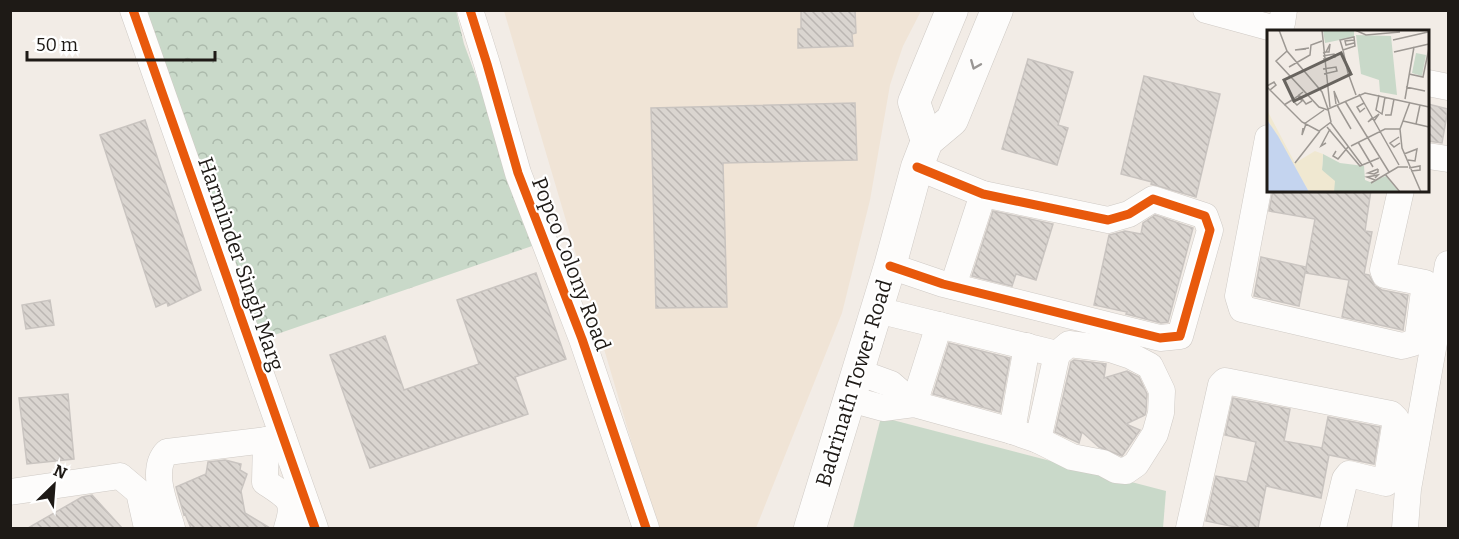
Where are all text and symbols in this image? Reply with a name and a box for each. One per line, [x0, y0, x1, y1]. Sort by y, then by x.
scale bar [27, 24, 214, 62]
inset map [1267, 30, 1429, 192]
text: 50 m [36, 34, 78, 56]
one-way arrow [970, 58, 982, 69]
street label: Harminder Singh Marg [192, 154, 290, 375]
street label: Popco Colony Road [526, 173, 616, 355]
street label: Badrinath Tower Road [810, 276, 898, 490]
north arrow [24, 455, 84, 515]
text: N [51, 461, 70, 483]

